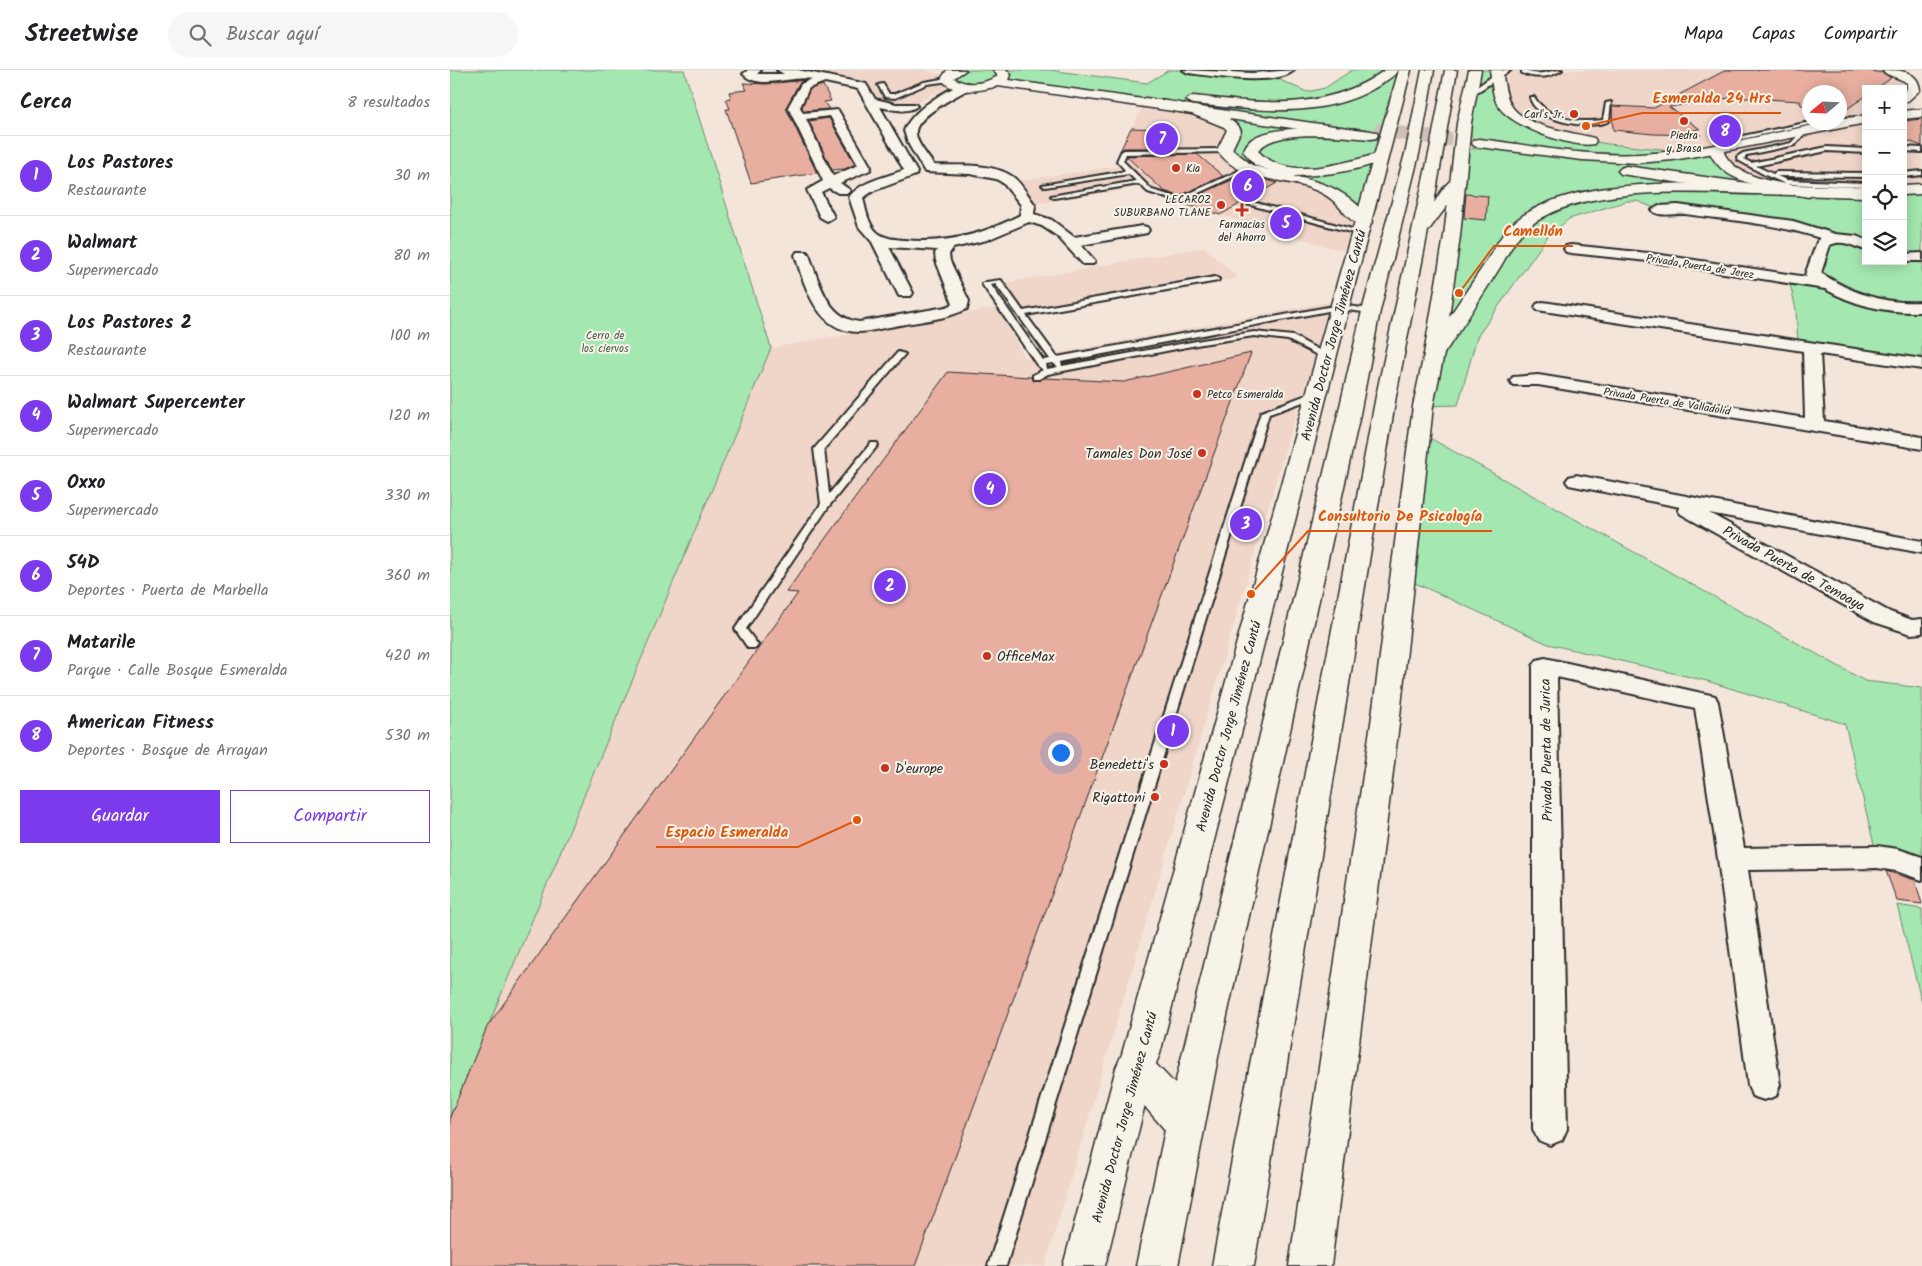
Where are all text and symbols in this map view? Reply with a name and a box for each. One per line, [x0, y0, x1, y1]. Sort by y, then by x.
search box [168, 12, 518, 57]
text: Streetwise [25, 15, 138, 54]
text: Buscar aquí [226, 20, 318, 50]
text: Mapa [1684, 20, 1724, 49]
text: Capas [1752, 20, 1796, 49]
text: Compartir [1824, 20, 1897, 49]
icon: search [186, 21, 214, 49]
callout: Esmeralda 24 Hrs [1642, 83, 1781, 113]
north arrow [1802, 85, 1847, 130]
map controls [1862, 85, 1907, 265]
button: + [1862, 85, 1907, 130]
text: Cerca [20, 86, 72, 119]
text: Esmeralda 24 Hrs [1653, 87, 1771, 111]
text: 8 resultados [347, 90, 430, 115]
place label: Carl's Jr. [1524, 106, 1564, 124]
marker: Carl's Jr. [1568, 108, 1580, 120]
pin: 8 [1709, 112, 1741, 150]
marker: Piedra y Brasa [1678, 115, 1690, 127]
pin: 7 [1146, 120, 1178, 158]
place label: Piedra y Brasa [1665, 127, 1702, 158]
button: − [1862, 130, 1907, 175]
text: Los Pastores [67, 148, 173, 178]
place label: Kia [1186, 160, 1200, 178]
marker: Kia [1170, 162, 1182, 174]
text: 1 [34, 163, 38, 188]
text: 30 m [394, 163, 430, 188]
pin: 6 [1232, 167, 1264, 205]
button: locate [1862, 175, 1907, 220]
text: Restaurante [67, 178, 146, 203]
place label: LECAROZ SUBURBANO TLANE [1114, 191, 1212, 222]
marker: LECAROZ SUBURBANO TLANE [1215, 199, 1227, 211]
marker: Farmacias del Ahorro [1236, 204, 1248, 216]
pin: 5 [1270, 204, 1302, 242]
place label: Farmacias del Ahorro [1218, 216, 1266, 247]
callout: Camellón [1494, 216, 1573, 246]
text: Camellón [1503, 220, 1563, 244]
button: layers [1862, 220, 1907, 265]
street label: Avenida Doctor Jorge Jiménez Cantú [1295, 227, 1373, 443]
text: Walmart [67, 228, 137, 258]
text: 2 [31, 243, 41, 268]
text: 80 m [393, 243, 430, 268]
street label: Privada Puerta de Jerez [1645, 250, 1755, 284]
text: Supermercado [67, 258, 158, 283]
text: Los Pastores 2 [67, 308, 192, 338]
text: 3 [32, 323, 40, 348]
text: 100 m [390, 323, 430, 348]
park label: Cerro de los ciervos [581, 327, 629, 358]
text: Restaurante [67, 338, 146, 363]
street label: Privada Puerta de Valladolid [1602, 383, 1732, 421]
place label: Petco Esmeralda [1207, 386, 1283, 404]
text: Walmart Supercenter [67, 388, 245, 418]
marker: Petco Esmeralda [1191, 388, 1203, 400]
text: 4 [32, 403, 40, 428]
text: 120 m [389, 403, 430, 428]
text: Supermercado [67, 418, 158, 443]
place label: Tamales Don José [1085, 443, 1193, 465]
marker: Tamales Don José [1196, 447, 1208, 459]
text: Oxxo [67, 468, 105, 498]
pin: 4 [974, 470, 1006, 508]
text: 5 [32, 483, 40, 508]
text: 330 m [385, 483, 430, 508]
text: Supermercado [67, 498, 158, 523]
callout: Consultorio De Psicología [1308, 501, 1492, 531]
pin: 3 [1230, 505, 1262, 543]
text: Consultorio De Psicología [1318, 505, 1482, 529]
street label: Privada Puerta de Temoaya [1718, 520, 1869, 617]
text: 54D [67, 548, 100, 578]
text: 6 [32, 563, 40, 588]
text: 360 m [385, 563, 430, 588]
pin: 2 [874, 567, 906, 605]
text: Deportes · Puerta de Marbella [67, 578, 269, 603]
street label: Avenida Doctor Jorge Jiménez Cantú [1190, 618, 1268, 834]
text: Matarile [67, 628, 135, 658]
text: 7 [32, 643, 40, 668]
text: 420 m [385, 643, 430, 668]
place label: OfficeMax [997, 646, 1055, 668]
marker: OfficeMax [981, 650, 993, 662]
text: Parque · Calle Bosque Esmeralda [67, 658, 288, 683]
street label: Privada Puerta de Jurica [1535, 678, 1559, 822]
text: American Fitness [67, 708, 214, 738]
pin: 1 [1157, 712, 1189, 750]
text: 8 [31, 723, 41, 748]
text: 530 m [385, 723, 430, 748]
text: Deportes · Bosque de Arrayan [67, 738, 268, 763]
your location [1048, 740, 1074, 766]
place label: Benedetti's [1090, 754, 1154, 776]
place label: D'europe [895, 758, 944, 780]
marker: Benedetti's [1158, 758, 1170, 770]
marker: D'europe [879, 762, 891, 774]
place label: Rigattoni [1092, 787, 1146, 809]
button: Guardar [20, 790, 220, 843]
button: Compartir [230, 790, 430, 843]
marker: Rigattoni [1149, 791, 1161, 803]
callout: Espacio Esmeralda [656, 817, 798, 847]
text: Espacio Esmeralda [666, 821, 789, 845]
street label: Avenida Doctor Jorge Jiménez Cantú [1086, 1009, 1164, 1225]

